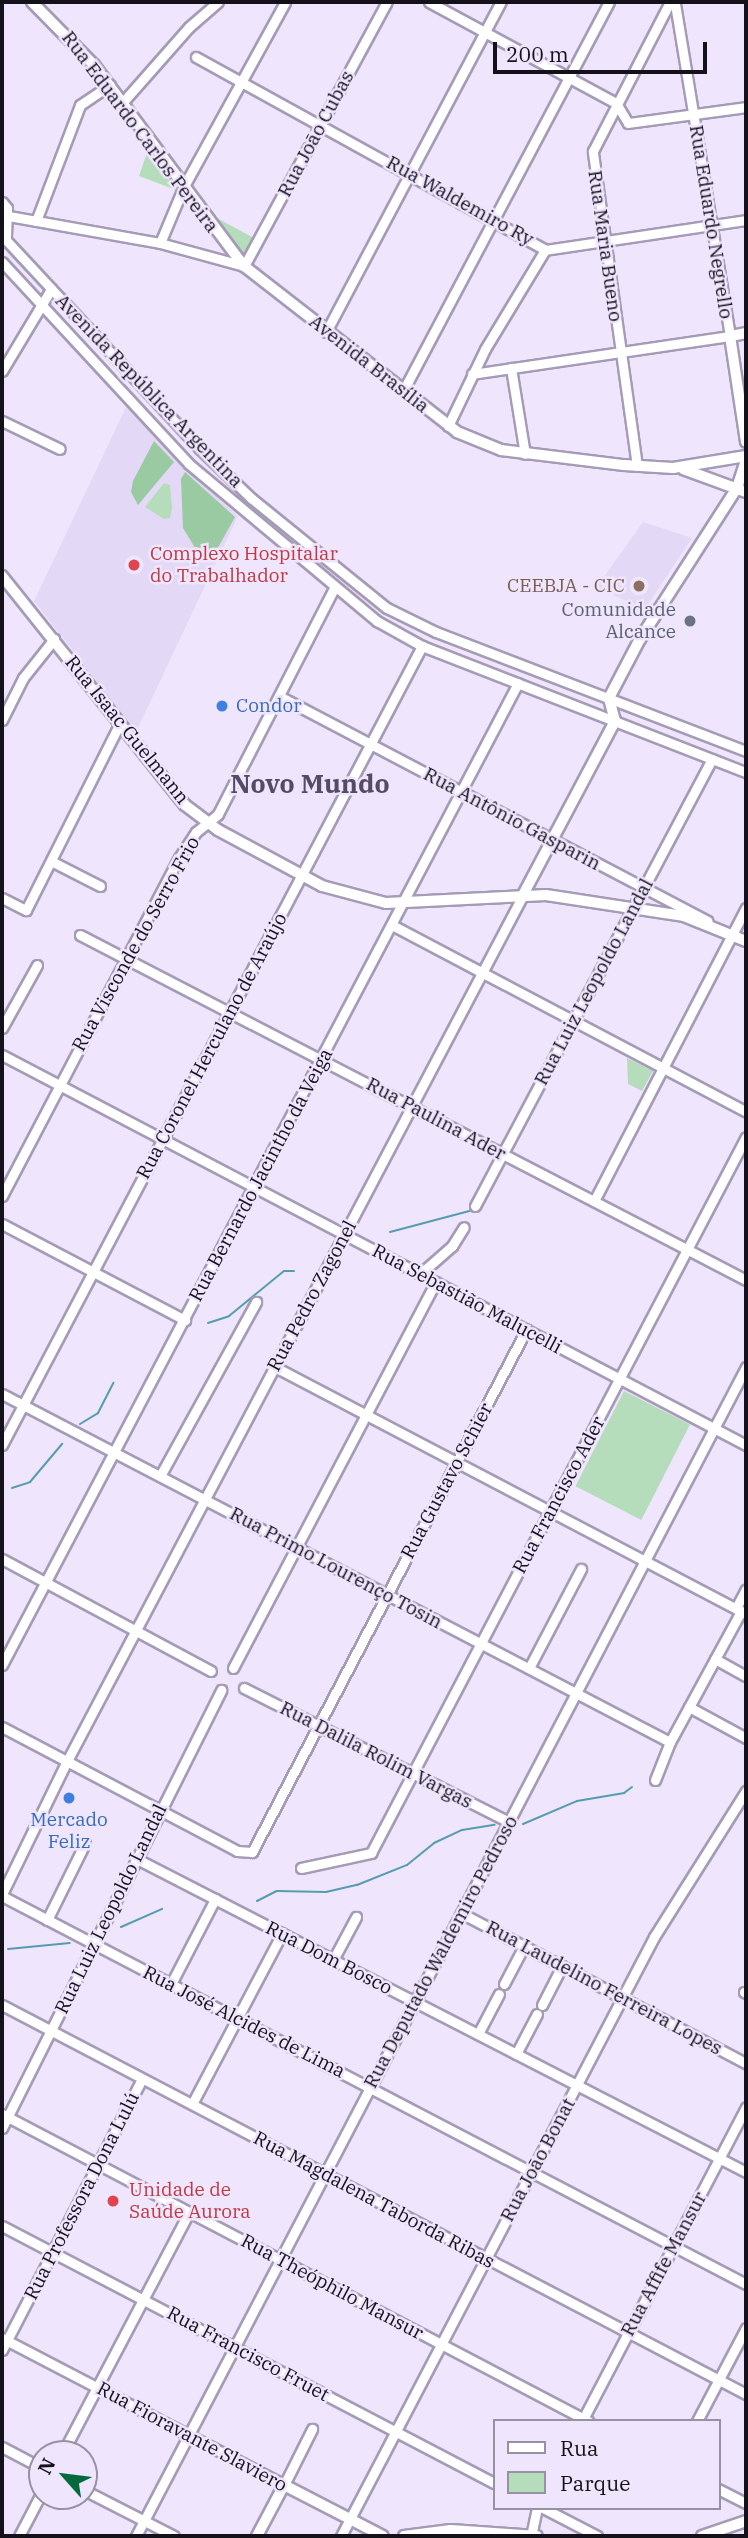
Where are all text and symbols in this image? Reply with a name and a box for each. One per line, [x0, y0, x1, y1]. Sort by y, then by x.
street label: Rua Eduardo Carlos Pereira [57, 27, 223, 237]
scale bar [496, 28, 710, 72]
text: 200 m [506, 40, 569, 68]
street label: Rua João Cubas [273, 67, 359, 201]
street label: Rua Eduardo Negrello [684, 123, 738, 321]
street label: Rua Waldemiro Ry [382, 151, 538, 251]
street label: Rua Maria Bueno [583, 169, 627, 323]
street label: Avenida República Argentina [50, 290, 248, 492]
street label: Avenida Brasília [304, 310, 434, 418]
place label: Complexo Hospitalar do Trabalhador [150, 543, 338, 587]
marker: Complexo Hospitalar do Trabalhador [124, 555, 144, 575]
place label: CEEBJA - CIC [507, 575, 625, 597]
marker: CEEBJA - CIC [631, 578, 647, 594]
place label: Comunidade Alcance [561, 599, 676, 643]
marker: Comunidade Alcance [682, 613, 698, 629]
street label: Rua Isaac Guelmann [60, 651, 194, 809]
place label: Condor [236, 695, 302, 717]
marker: Condor [214, 698, 230, 714]
street label: Rua Antônio Gasparin [420, 763, 604, 875]
district label: Novo Mundo [230, 768, 390, 800]
street label: Rua Visconde do Serro Frio [67, 833, 205, 1055]
street label: Rua Luiz Leopoldo Landal [530, 875, 658, 1089]
street label: Rua Coronel Herculano de Araújo [132, 909, 292, 1183]
street label: Rua Bernardo Jacintho da Veiga [184, 1045, 338, 1305]
street label: Rua Paulina Ader [362, 1073, 510, 1165]
street label: Rua Pedro Zagonel [263, 1217, 361, 1375]
street label: Rua Sebastião Malucelli [368, 1239, 566, 1359]
street label: Rua Gustavo Schier [396, 1399, 498, 1563]
street label: Rua Francisco Ader [508, 1413, 610, 1577]
street label: Rua Primo Lourenço Tosin [226, 1502, 446, 1634]
street label: Rua Dalila Rolim Vargas [276, 1697, 476, 1813]
marker: Mercado Feliz [61, 1790, 77, 1806]
street label: Rua Luiz Leopoldo Landal [50, 1800, 172, 2018]
place label: Mercado Feliz [30, 1809, 108, 1853]
street label: Rua Deputado Waldemiro Pedroso [359, 1812, 523, 2092]
street label: Rua Dom Bosco [262, 1916, 396, 2000]
street label: Rua Laudelino Ferreira Lopes [482, 1916, 726, 2060]
street label: Rua José Alcides de Lima [139, 1961, 349, 2083]
street label: Rua Professora Dona Lulú [20, 2088, 144, 2304]
street label: Rua João Bonat [496, 2094, 580, 2226]
street label: Rua Magdalena Taborda Ribas [250, 2127, 498, 2273]
place label: Unidade de Saúde Aurora [129, 2179, 251, 2223]
street label: Rua Affife Mansur [616, 2188, 712, 2340]
marker: Unidade de Saúde Aurora [103, 2191, 123, 2211]
street label: Rua Theóphilo Mansur [237, 2229, 427, 2345]
street label: Rua Francisco Fruet [163, 2302, 333, 2406]
street label: Rua Fioravante Slaviero [93, 2377, 291, 2497]
legend [492, 2419, 720, 2510]
text: Rua [560, 2434, 598, 2462]
north arrow [28, 2440, 98, 2510]
text: N [32, 2454, 60, 2478]
text: Parque [560, 2469, 630, 2497]

